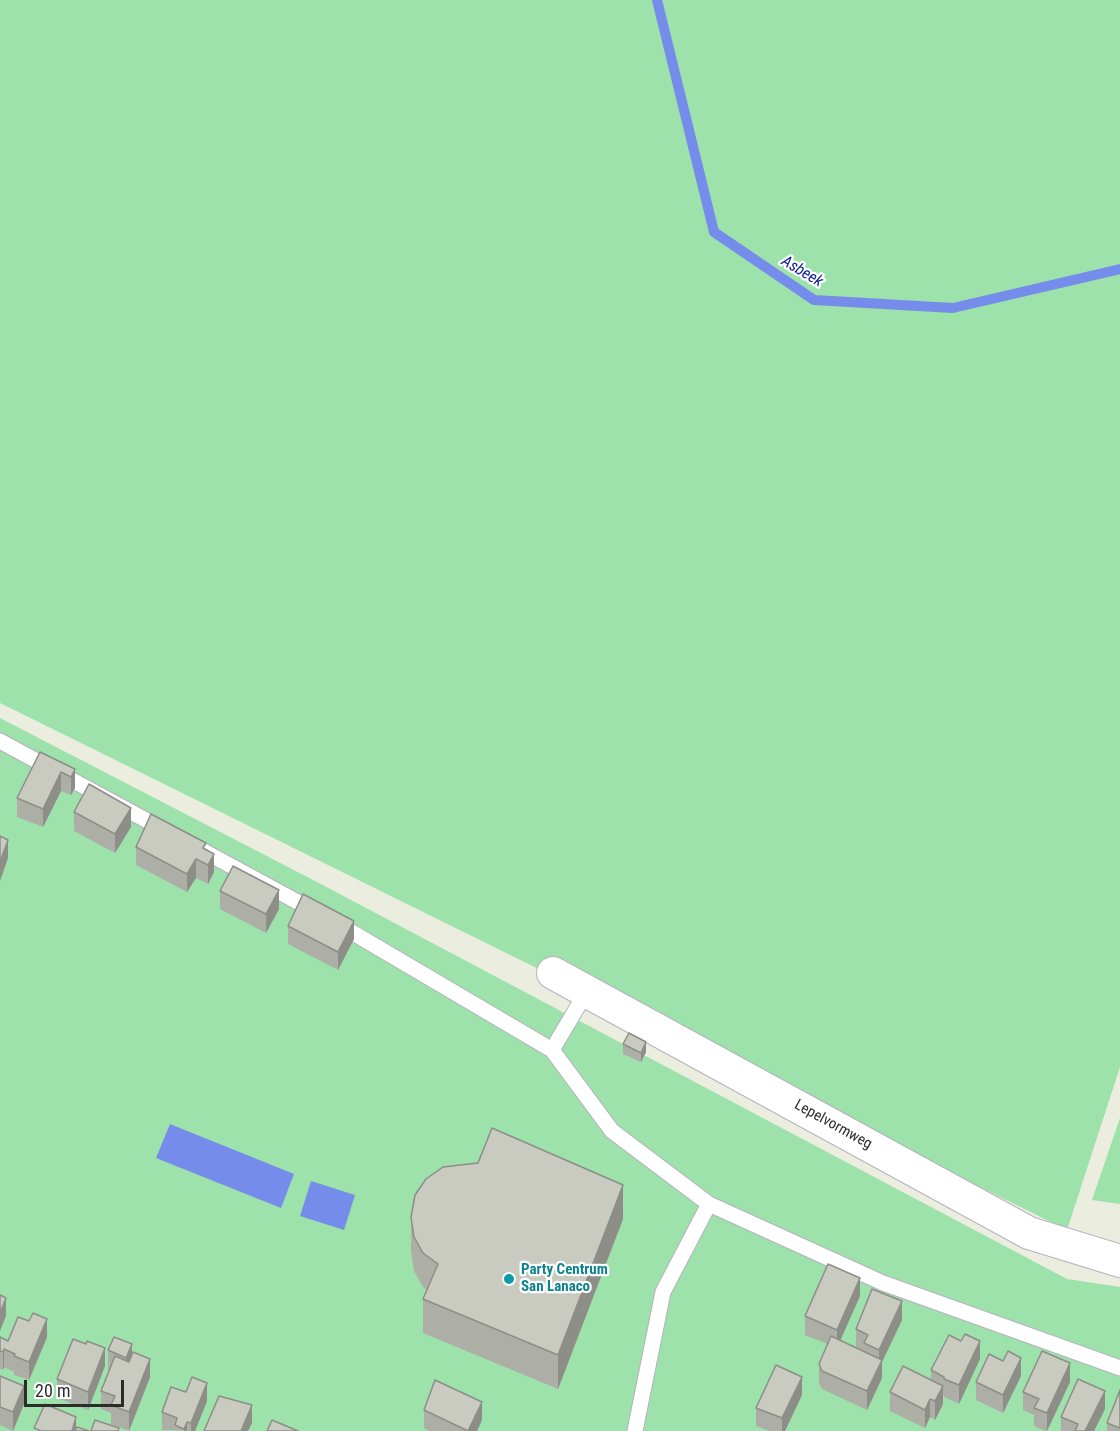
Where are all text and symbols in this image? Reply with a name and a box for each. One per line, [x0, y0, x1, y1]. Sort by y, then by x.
water label: Asbeek [778, 252, 826, 292]
street label: Lepelvormweg [791, 1096, 875, 1154]
place label: Party Centrum San Lanaco [521, 1261, 608, 1296]
marker: Party Centrum San Lanaco [502, 1272, 516, 1286]
scale bar [27, 1368, 128, 1406]
text: 20 m [35, 1380, 70, 1401]

